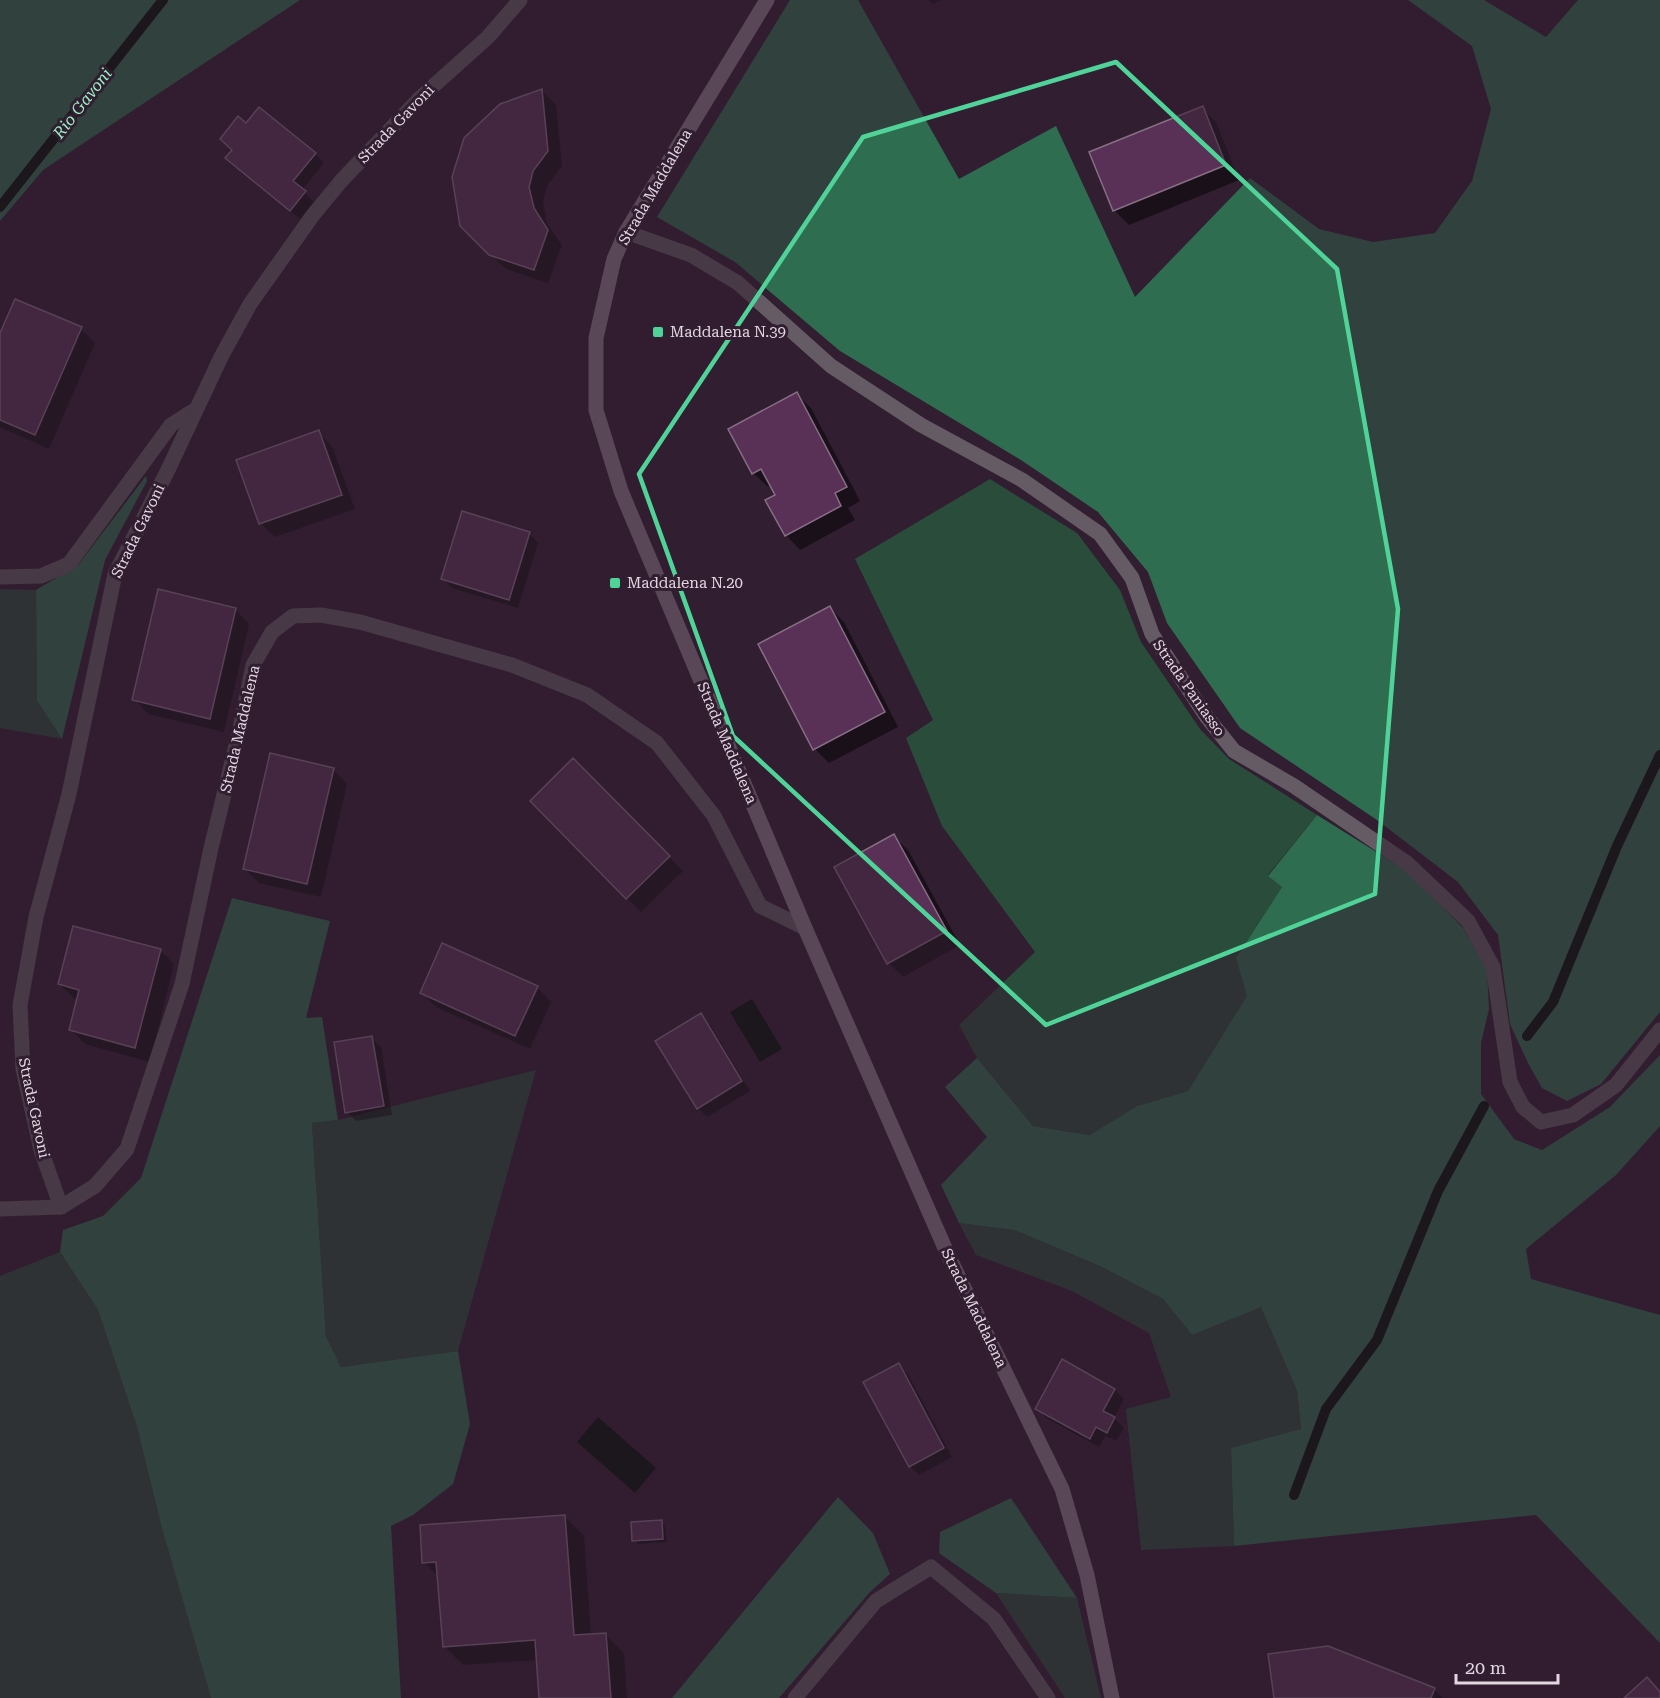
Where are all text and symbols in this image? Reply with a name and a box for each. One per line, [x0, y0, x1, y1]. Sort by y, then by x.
water label: Rio Gavoni [49, 64, 116, 143]
street label: Strada Gavoni [354, 81, 438, 167]
street label: Strada Maddalena [615, 126, 695, 248]
place label: Maddalena N.39 [670, 323, 786, 341]
marker: Maddalena N.39 [651, 325, 665, 339]
street label: Strada Gavoni [108, 481, 169, 581]
place label: Maddalena N.20 [627, 574, 743, 592]
marker: Maddalena N.20 [608, 576, 622, 590]
street label: Strada Paniasso [1149, 636, 1229, 740]
street label: Strada Maddalena [217, 663, 263, 795]
street label: Strada Maddalena [693, 679, 761, 807]
street label: Strada Gavoni [15, 1056, 53, 1160]
street label: Strada Maddalena [937, 1245, 1011, 1371]
scale bar [1456, 1647, 1558, 1685]
text: 20 m [1465, 1657, 1506, 1678]

